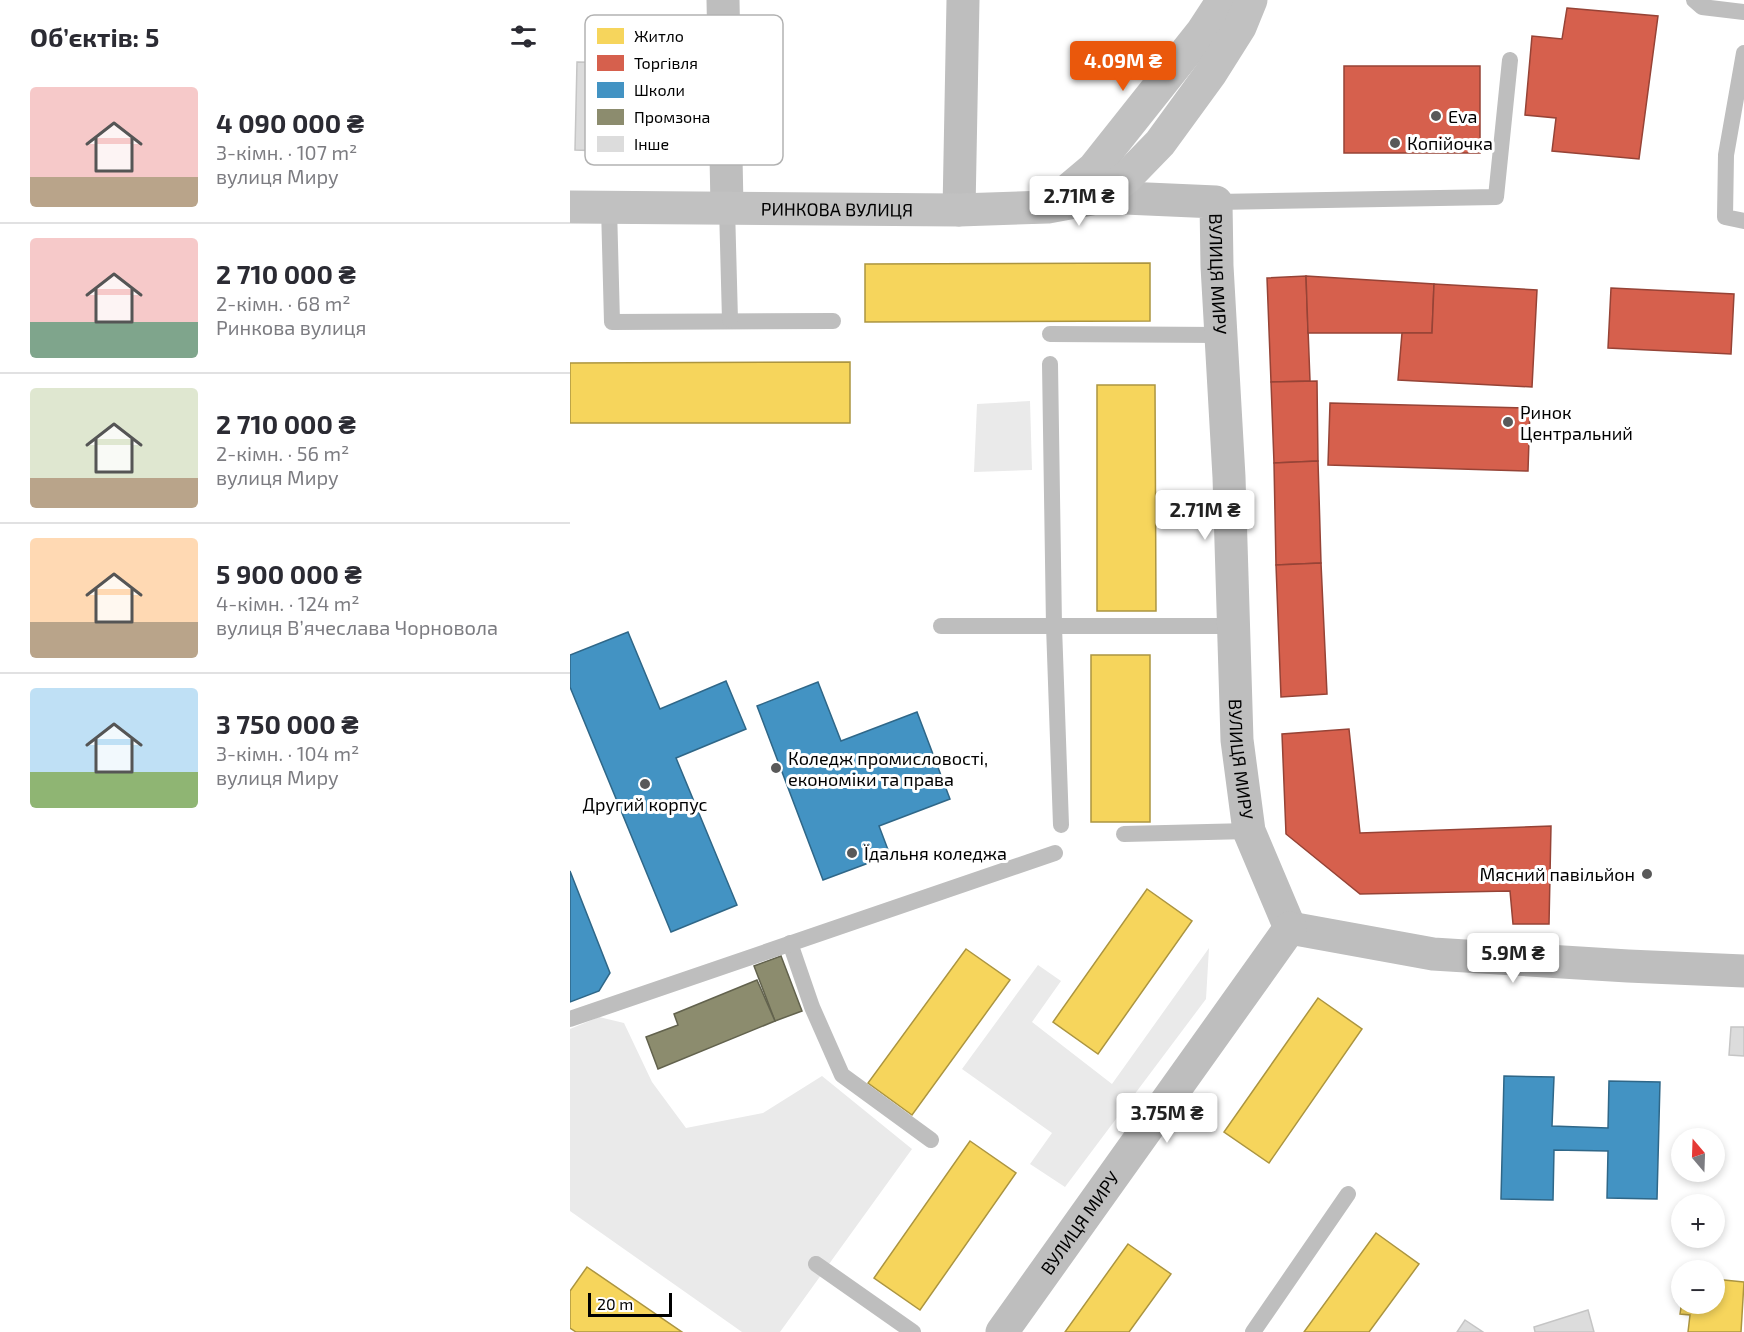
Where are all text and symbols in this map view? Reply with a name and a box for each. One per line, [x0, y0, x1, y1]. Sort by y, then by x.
legend [585, 15, 783, 165]
icon: filters [507, 20, 540, 53]
text: Об’єктів: 5 [30, 21, 159, 52]
text: Житло [634, 26, 684, 45]
pin: 4.09M ₴ [1068, 41, 1178, 92]
text: 4.09M ₴ [1084, 48, 1162, 72]
text: Торгівля [634, 53, 698, 72]
text: Школи [634, 80, 685, 99]
place label: Eva [1448, 105, 1477, 127]
text: 4 090 000 ₴ [216, 107, 364, 138]
text: Промзона [634, 107, 710, 126]
marker: Eva [1429, 109, 1443, 123]
icon: home [78, 111, 150, 183]
place label: Копійочка [1407, 132, 1493, 154]
text: Інше [634, 134, 669, 153]
marker: Копійочка [1388, 136, 1402, 150]
text: 3-кімн. · 107 m² [216, 140, 357, 164]
text: вулиця Миру [216, 164, 339, 188]
pin: 2.71M ₴ [1024, 176, 1134, 227]
text: 2.71M ₴ [1043, 183, 1115, 207]
street label: РИНКОВА ВУЛИЦЯ [761, 197, 913, 221]
street label: ВУЛИЦЯ МИРУ [1205, 213, 1232, 335]
text: 2 710 000 ₴ [216, 258, 356, 289]
icon: home [78, 262, 150, 334]
text: 2-кімн. · 68 m² [216, 291, 351, 315]
text: Ринкова вулиця [216, 315, 366, 339]
place label: Ринок Центральний [1520, 401, 1633, 444]
text: 2 710 000 ₴ [216, 408, 356, 439]
icon: home [78, 412, 150, 484]
marker: Ринок Центральний [1501, 415, 1515, 429]
text: 2-кімн. · 56 m² [216, 441, 349, 465]
text: вулиця Миру [216, 465, 339, 489]
pin: 2.71M ₴ [1150, 490, 1260, 541]
text: 2.71M ₴ [1169, 497, 1241, 521]
text: 5 900 000 ₴ [216, 558, 362, 589]
icon: home [78, 562, 150, 634]
text: 4-кімн. · 124 m² [216, 591, 360, 615]
text: вулиця Вʼячеслава Чорновола [216, 615, 498, 639]
street label: ВУЛИЦЯ МИРУ [1225, 698, 1258, 821]
text: 3 750 000 ₴ [216, 708, 359, 739]
icon: home [78, 712, 150, 784]
text: 3-кімн. · 104 m² [216, 741, 359, 765]
place label: Коледж промисловості, економіки та права [788, 747, 988, 790]
marker: Коледж промисловості, економіки та права [769, 761, 783, 775]
text: вулиця Миру [216, 765, 339, 789]
marker: Другий корпус [638, 777, 652, 791]
place label: Другий корпус [583, 793, 708, 815]
place label: Їдальня коледжа [864, 842, 1007, 864]
marker: Їдальня коледжа [845, 846, 859, 860]
place label: Мясний павільйон [1479, 863, 1635, 885]
marker: Мясний павільйон [1640, 867, 1654, 881]
pin: 5.9M ₴ [1464, 933, 1562, 984]
text: 5.9M ₴ [1481, 940, 1545, 964]
pin: 3.75M ₴ [1112, 1093, 1222, 1144]
text: 3.75M ₴ [1130, 1100, 1204, 1124]
north arrow [1671, 1128, 1725, 1182]
map controls [1671, 1128, 1725, 1314]
street label: ВУЛИЦЯ МИРУ [1036, 1167, 1124, 1279]
button: + [1671, 1194, 1725, 1248]
button: − [1671, 1260, 1725, 1314]
scale bar [588, 1290, 672, 1318]
text: 20 m [597, 1294, 633, 1313]

